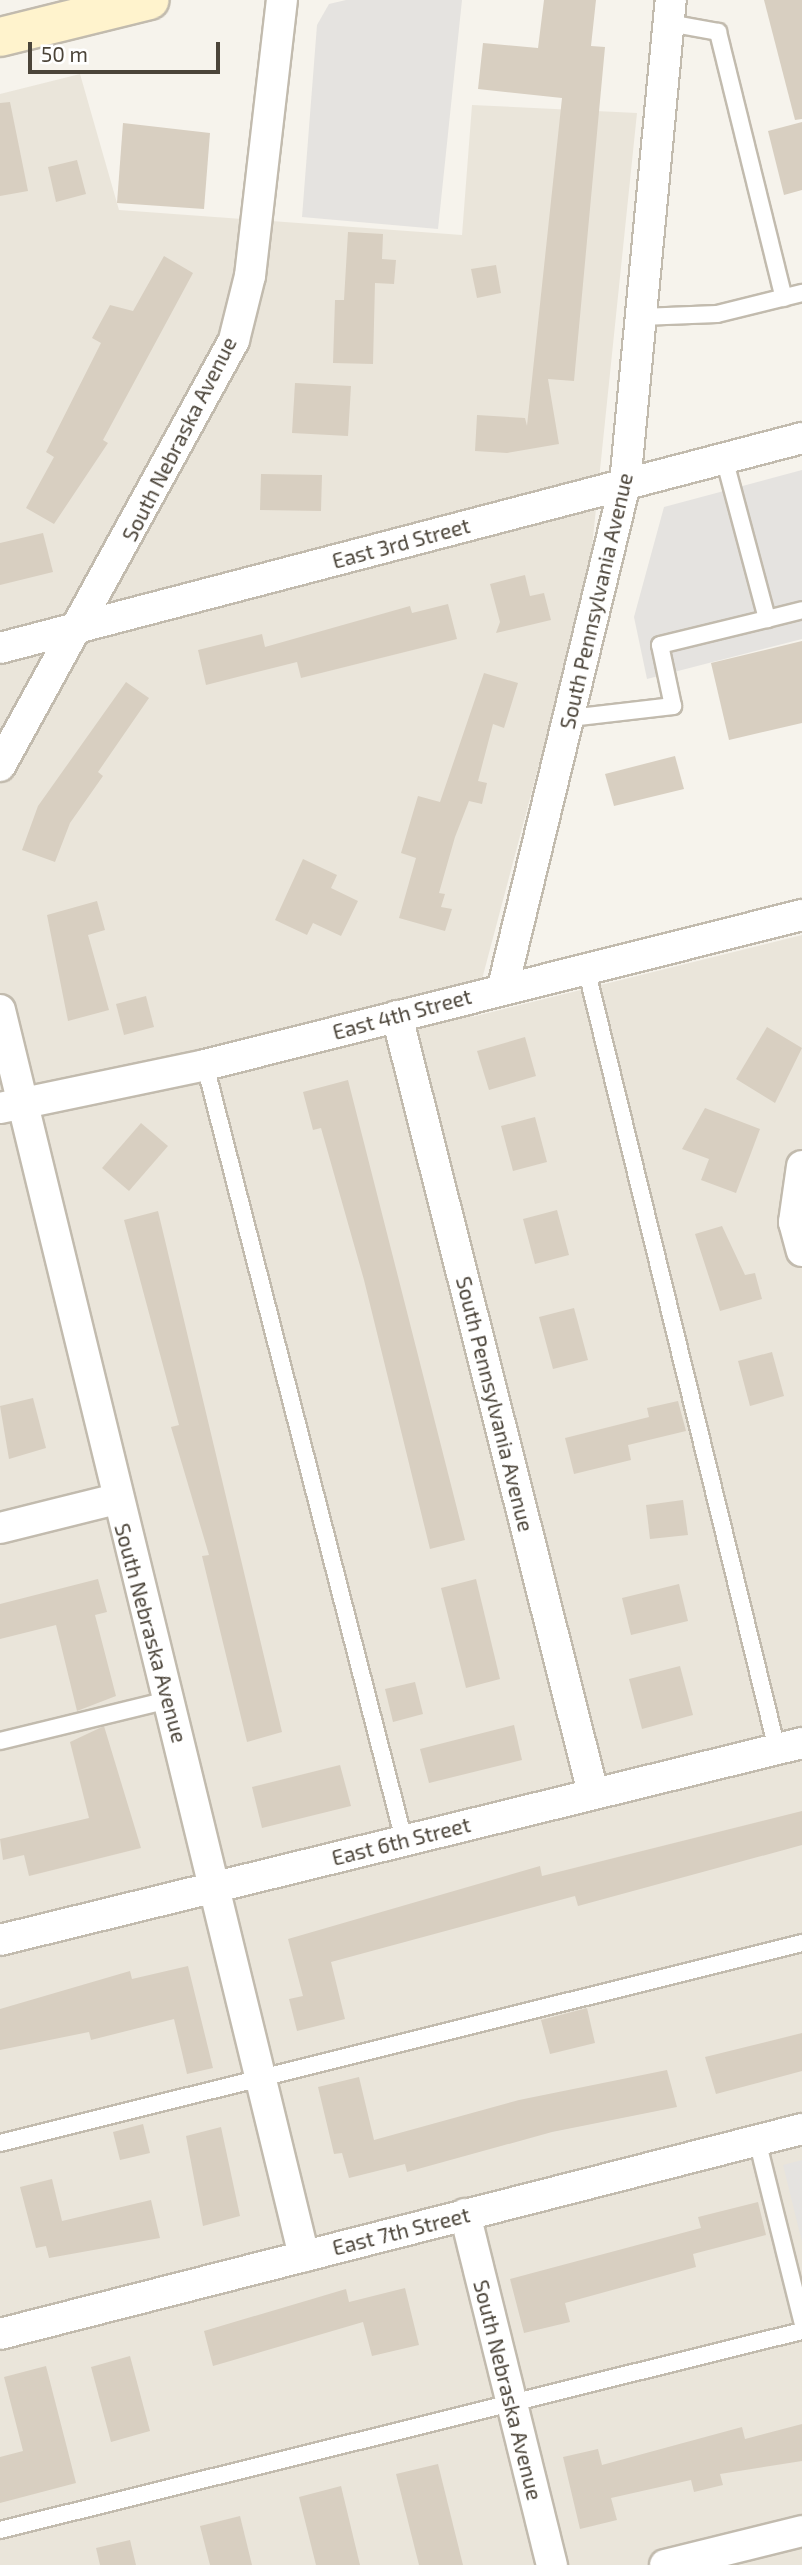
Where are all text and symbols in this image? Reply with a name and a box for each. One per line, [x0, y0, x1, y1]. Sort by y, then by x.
scale bar [32, 28, 224, 72]
text: 50 m [41, 41, 88, 66]
street label: South Nebraska Avenue [116, 332, 242, 546]
street label: South Pennsylvania Avenue [554, 470, 638, 732]
street label: East 3rd Street [329, 513, 473, 573]
street label: East 4th Street [330, 983, 474, 1045]
street label: South Pennsylvania Avenue [451, 1274, 539, 1534]
street label: South Nebraska Avenue [110, 1520, 192, 1746]
street label: East 6th Street [329, 1812, 473, 1870]
street label: East 7th Street [330, 2202, 472, 2260]
street label: South Nebraska Avenue [468, 2277, 548, 2503]

